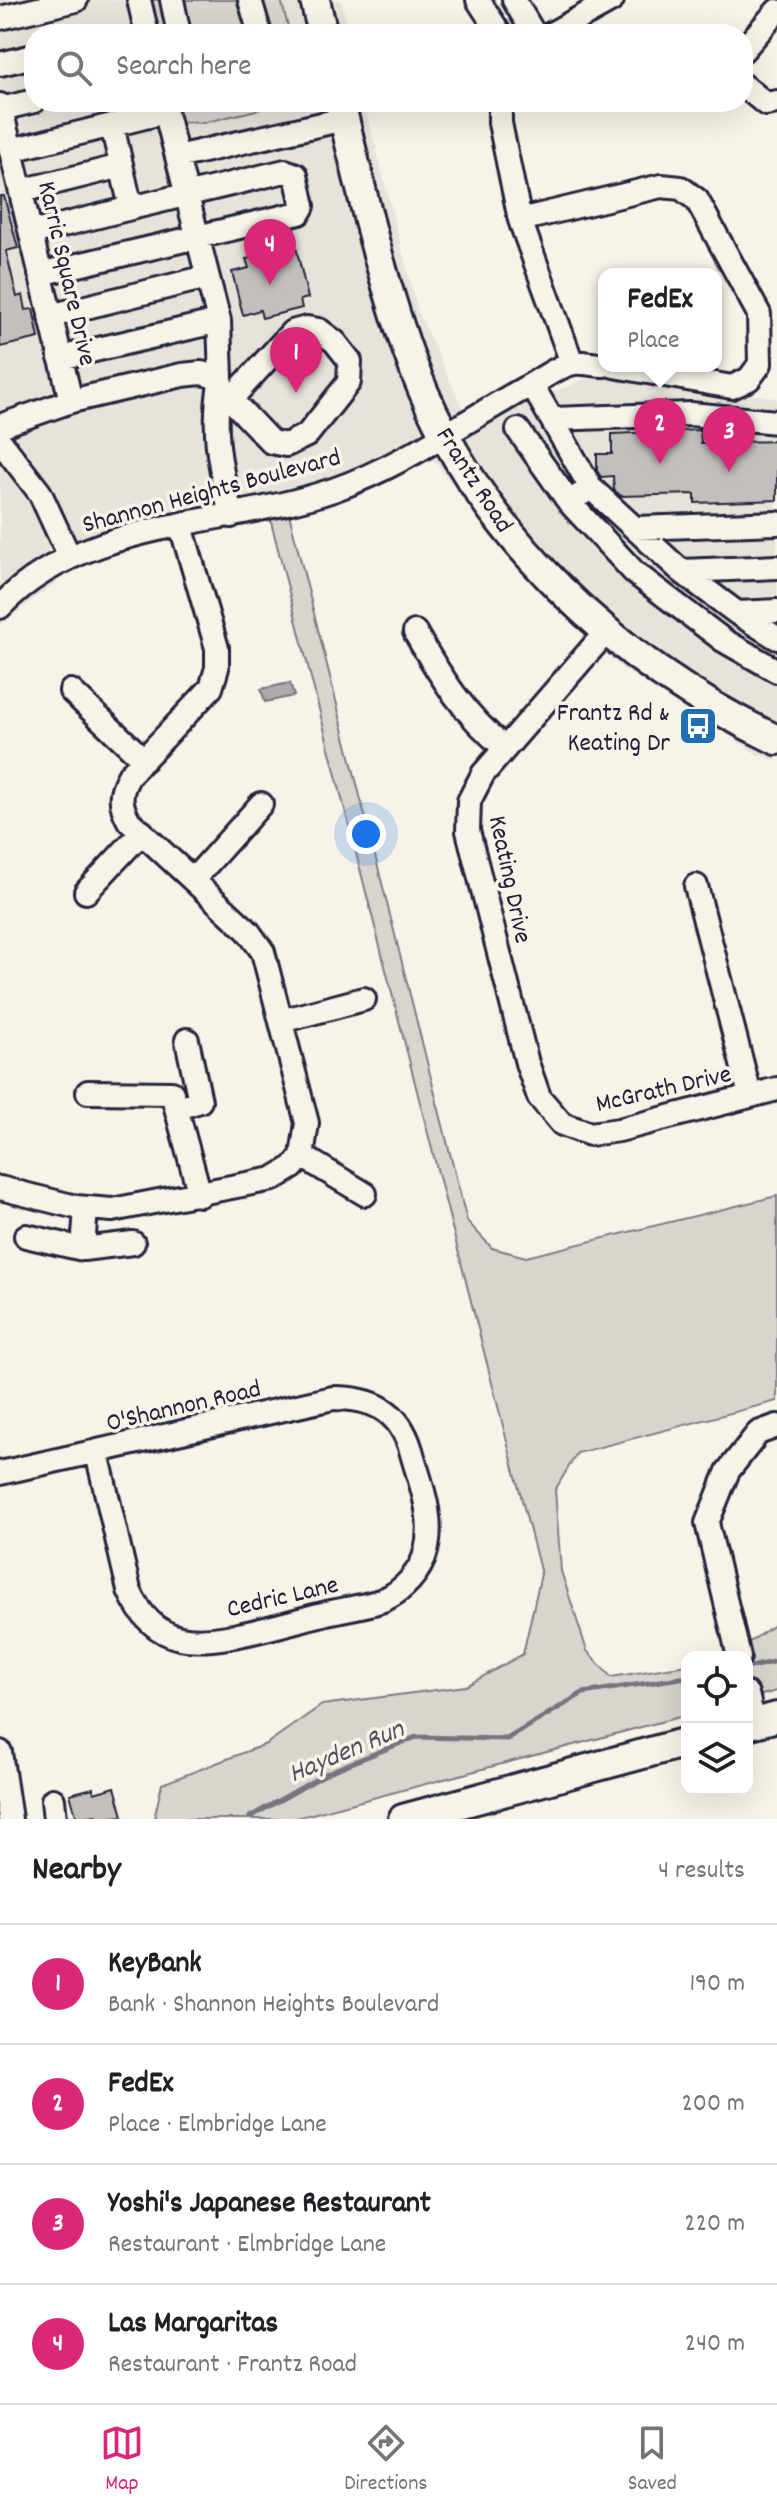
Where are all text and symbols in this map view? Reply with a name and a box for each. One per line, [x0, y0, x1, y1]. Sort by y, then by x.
search box [24, 24, 753, 112]
icon: search [52, 46, 96, 90]
text: Search here [116, 47, 252, 90]
street label: Karric Square Drive [26, 178, 105, 370]
pin: 4 [244, 219, 296, 285]
popup [598, 268, 722, 372]
text: FedEx [627, 280, 693, 323]
text: Place [627, 323, 679, 360]
pin: 1 [270, 327, 322, 393]
pin: 2 [634, 398, 686, 464]
pin: 3 [703, 406, 755, 472]
street label: Frantz Road [425, 421, 521, 541]
street label: Shannon Heights Boulevard [79, 440, 345, 545]
place label: Frantz Rd & Keating Dr [557, 696, 670, 763]
bus stop icon: Frantz Rd & Keating Dr [677, 705, 719, 747]
street label: Keating Drive [477, 813, 540, 947]
your location [346, 814, 386, 854]
street label: McGrath Drive [592, 1057, 735, 1124]
street label: O'Shannon Road [103, 1372, 265, 1443]
street label: Cedric Lane [223, 1568, 342, 1629]
map controls [681, 1651, 753, 1795]
button: locate [681, 1651, 753, 1723]
water label: Hayden Run [283, 1711, 412, 1796]
button: layers [681, 1723, 753, 1795]
text: Nearby [32, 1847, 121, 1896]
text: 4 results [658, 1853, 745, 1890]
text: KeyBank [108, 1944, 202, 1987]
text: 1 [55, 1966, 61, 2003]
text: 190 m [689, 1966, 745, 2003]
text: Bank · Shannon Heights Boulevard [108, 1987, 439, 2024]
text: FedEx [108, 2064, 173, 2107]
text: 2 [52, 2086, 64, 2123]
text: 200 m [681, 2086, 745, 2123]
text: Place · Elmbridge Lane [108, 2107, 327, 2144]
text: Yoshi's Japanese Restaurant [108, 2184, 431, 2227]
text: 3 [52, 2206, 64, 2243]
text: 220 m [684, 2206, 745, 2243]
text: Restaurant · Elmbridge Lane [108, 2227, 386, 2264]
text: Las Margaritas [108, 2304, 278, 2347]
text: 4 [53, 2326, 63, 2363]
text: 240 m [685, 2326, 745, 2363]
text: Restaurant · Frantz Road [108, 2347, 357, 2384]
tab: Map [100, 2421, 144, 2500]
tab: Directions [344, 2421, 428, 2500]
tab: Saved [628, 2421, 677, 2500]

